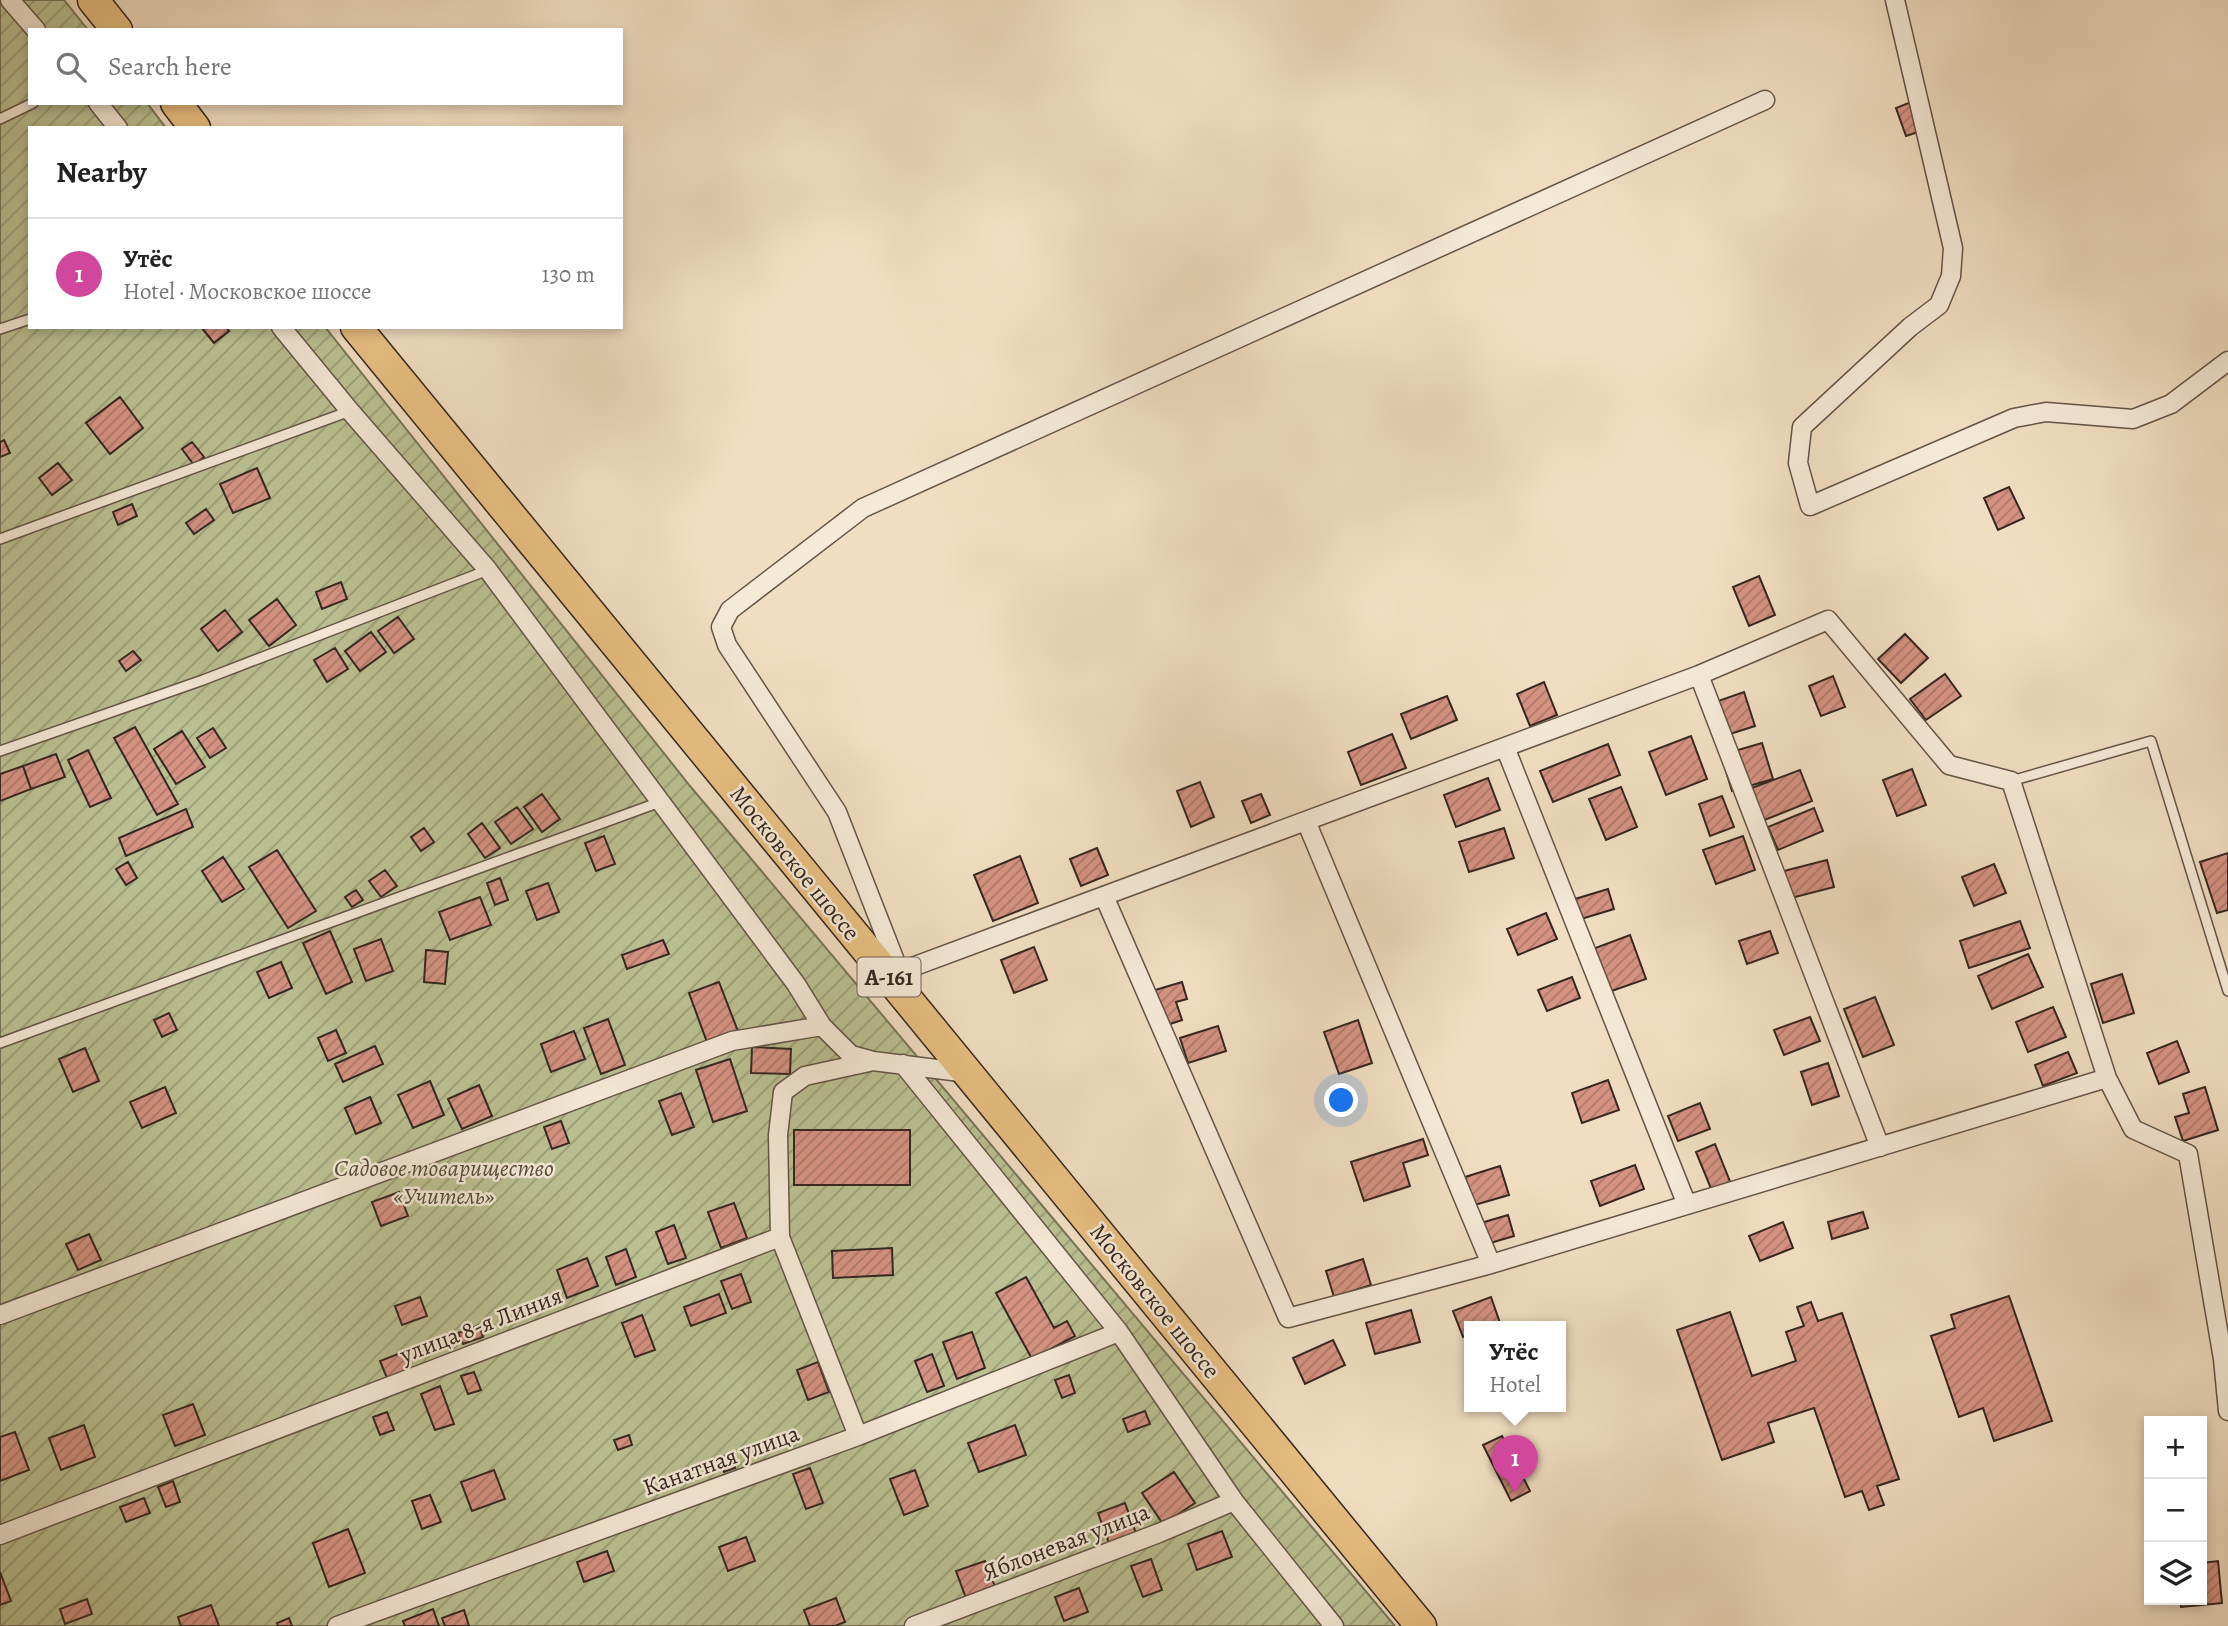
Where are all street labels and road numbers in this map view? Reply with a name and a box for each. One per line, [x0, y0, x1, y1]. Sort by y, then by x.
street label: Московское шоссе [722, 779, 868, 947]
road number: А-161 [858, 958, 920, 996]
street label: Московское шоссе [1082, 1217, 1228, 1385]
street label: улица 8-я Линия [394, 1279, 567, 1371]
street label: Канатная улица [638, 1417, 804, 1503]
street label: Яблоневая улица [978, 1495, 1154, 1589]

